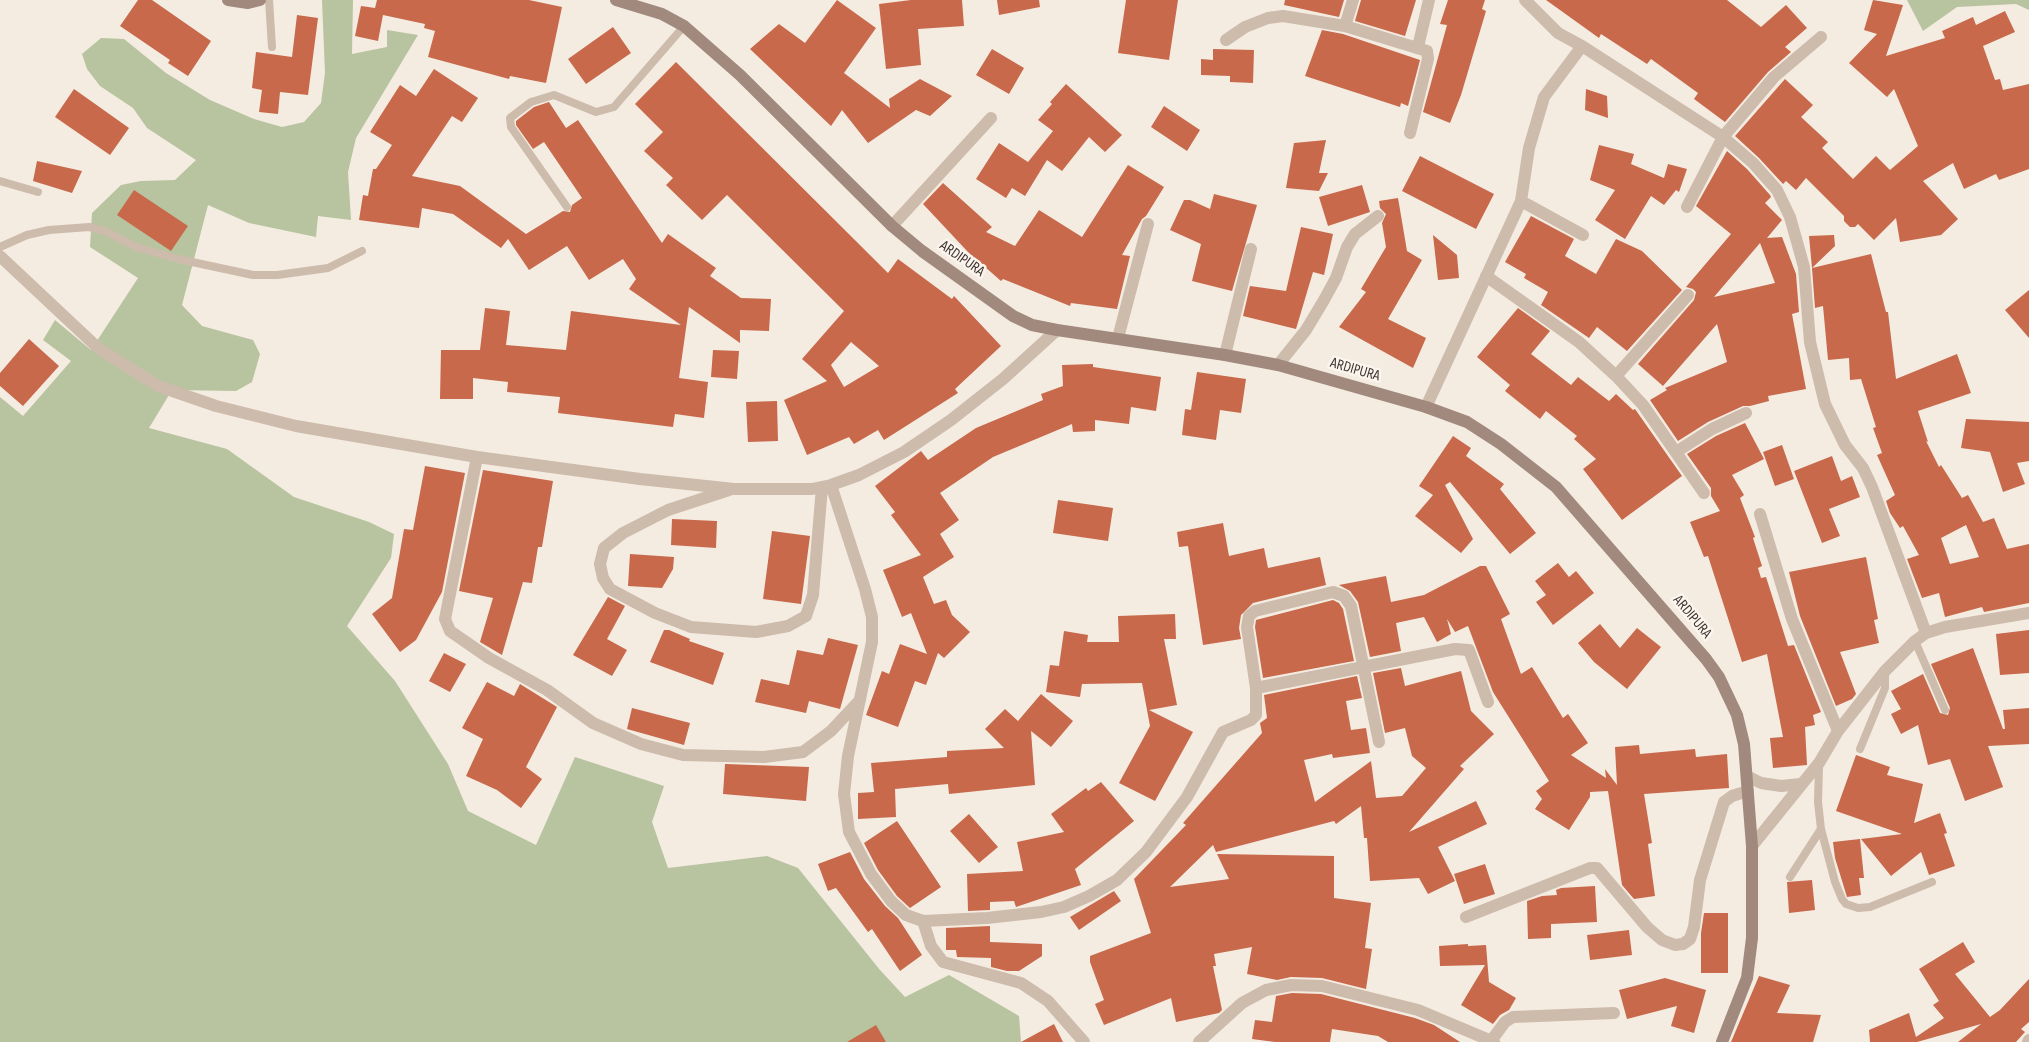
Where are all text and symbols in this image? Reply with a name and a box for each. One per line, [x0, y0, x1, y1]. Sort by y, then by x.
street label: ARDIPURA [936, 237, 988, 281]
street label: ARDIPURA [1328, 354, 1382, 386]
street label: ARDIPURA [1669, 592, 1715, 642]

